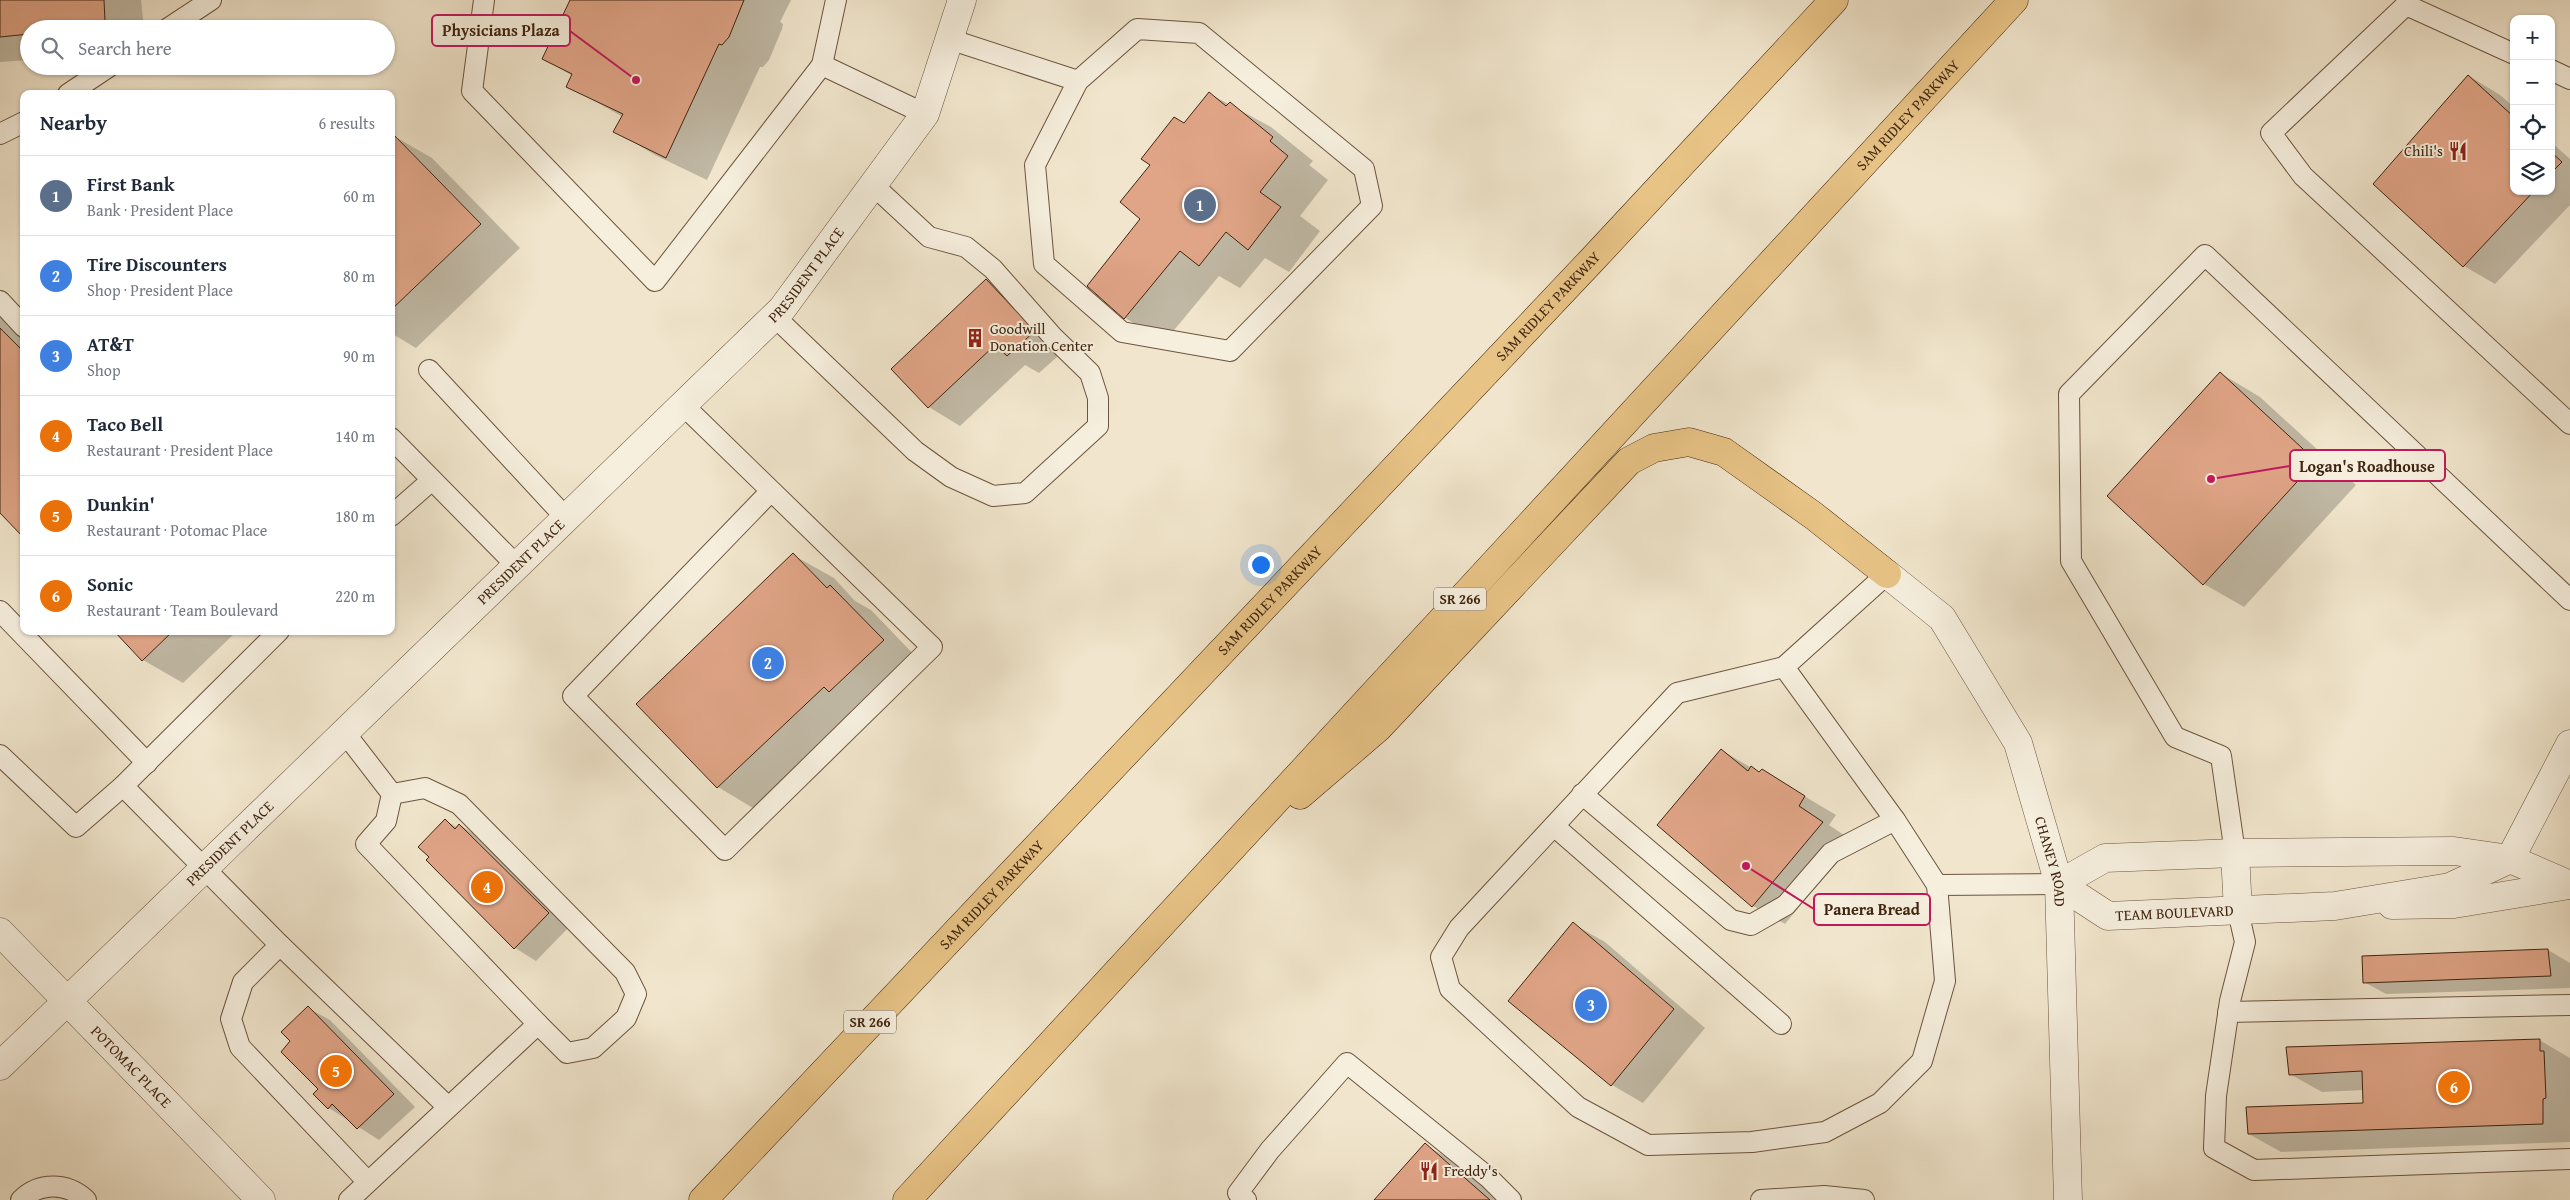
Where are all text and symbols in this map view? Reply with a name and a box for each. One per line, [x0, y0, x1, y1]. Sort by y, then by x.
callout: Physicians Plaza [432, 15, 570, 46]
map controls [2510, 15, 2555, 195]
button: + [2510, 15, 2555, 60]
text: Physicians Plaza [442, 18, 561, 42]
search box [20, 20, 395, 75]
icon: search [38, 34, 66, 62]
text: Search here [78, 34, 172, 62]
street label: SAM RIDLEY PARKWAY [1851, 55, 1964, 175]
button: − [2510, 60, 2555, 105]
button: locate [2510, 105, 2555, 150]
text: Nearby [40, 107, 107, 138]
text: 6 results [318, 111, 375, 135]
place label: Chili's [2404, 140, 2443, 161]
restaurant icon: Chili's [2447, 140, 2469, 162]
button: layers [2510, 150, 2555, 195]
text: First Bank [87, 170, 175, 198]
text: 1 [52, 184, 60, 208]
text: 60 m [343, 184, 375, 208]
pin: 1 [1184, 186, 1216, 224]
text: Bank · President Place [87, 198, 233, 222]
street label: PRESIDENT PLACE [763, 222, 849, 327]
street label: SAM RIDLEY PARKWAY [1491, 247, 1605, 366]
text: Tire Discounters [87, 250, 227, 278]
text: 2 [52, 264, 60, 288]
text: 80 m [343, 264, 375, 288]
text: Shop · President Place [87, 278, 233, 302]
place label: Goodwill Donation Center [990, 318, 1093, 356]
building icon: Goodwill Donation Center [964, 327, 986, 349]
text: AT&T [87, 330, 134, 358]
text: 3 [52, 344, 60, 368]
text: 90 m [343, 344, 375, 368]
text: Shop [87, 358, 121, 382]
text: Taco Bell [87, 410, 163, 438]
text: 4 [52, 424, 60, 448]
text: 140 m [335, 424, 375, 448]
text: Restaurant · President Place [87, 438, 273, 462]
callout: Logan's Roadhouse [2290, 450, 2445, 481]
text: Logan's Roadhouse [2299, 454, 2435, 478]
text: Dunkin' [87, 490, 155, 518]
text: 5 [52, 504, 60, 528]
text: 180 m [335, 504, 375, 528]
street label: PRESIDENT PLACE [472, 514, 569, 609]
text: Restaurant · Potomac Place [87, 518, 267, 542]
street label: SAM RIDLEY PARKWAY [1212, 541, 1327, 660]
your location [1248, 552, 1274, 578]
text: Sonic [87, 570, 133, 598]
text: 6 [52, 584, 60, 608]
text: 220 m [335, 584, 375, 608]
road number: SR 266 [1434, 588, 1486, 610]
text: Restaurant · Team Boulevard [87, 598, 278, 622]
pin: 2 [752, 644, 784, 682]
street label: PRESIDENT PLACE [181, 795, 278, 890]
street label: CHANEY ROAD [2030, 814, 2071, 907]
street label: SAM RIDLEY PARKWAY [934, 835, 1048, 954]
pin: 4 [471, 868, 503, 906]
callout: Panera Bread [1814, 894, 1930, 925]
text: Panera Bread [1824, 897, 1921, 921]
street label: TEAM BOULEVARD [2115, 899, 2234, 926]
pin: 3 [1575, 986, 1607, 1024]
road number: SR 266 [844, 1010, 896, 1034]
street label: POTOMAC PLACE [87, 1021, 177, 1112]
pin: 5 [320, 1052, 352, 1090]
pin: 6 [2438, 1068, 2470, 1106]
restaurant icon: Freddy's [1418, 1160, 1440, 1182]
place label: Freddy's [1444, 1160, 1498, 1181]

